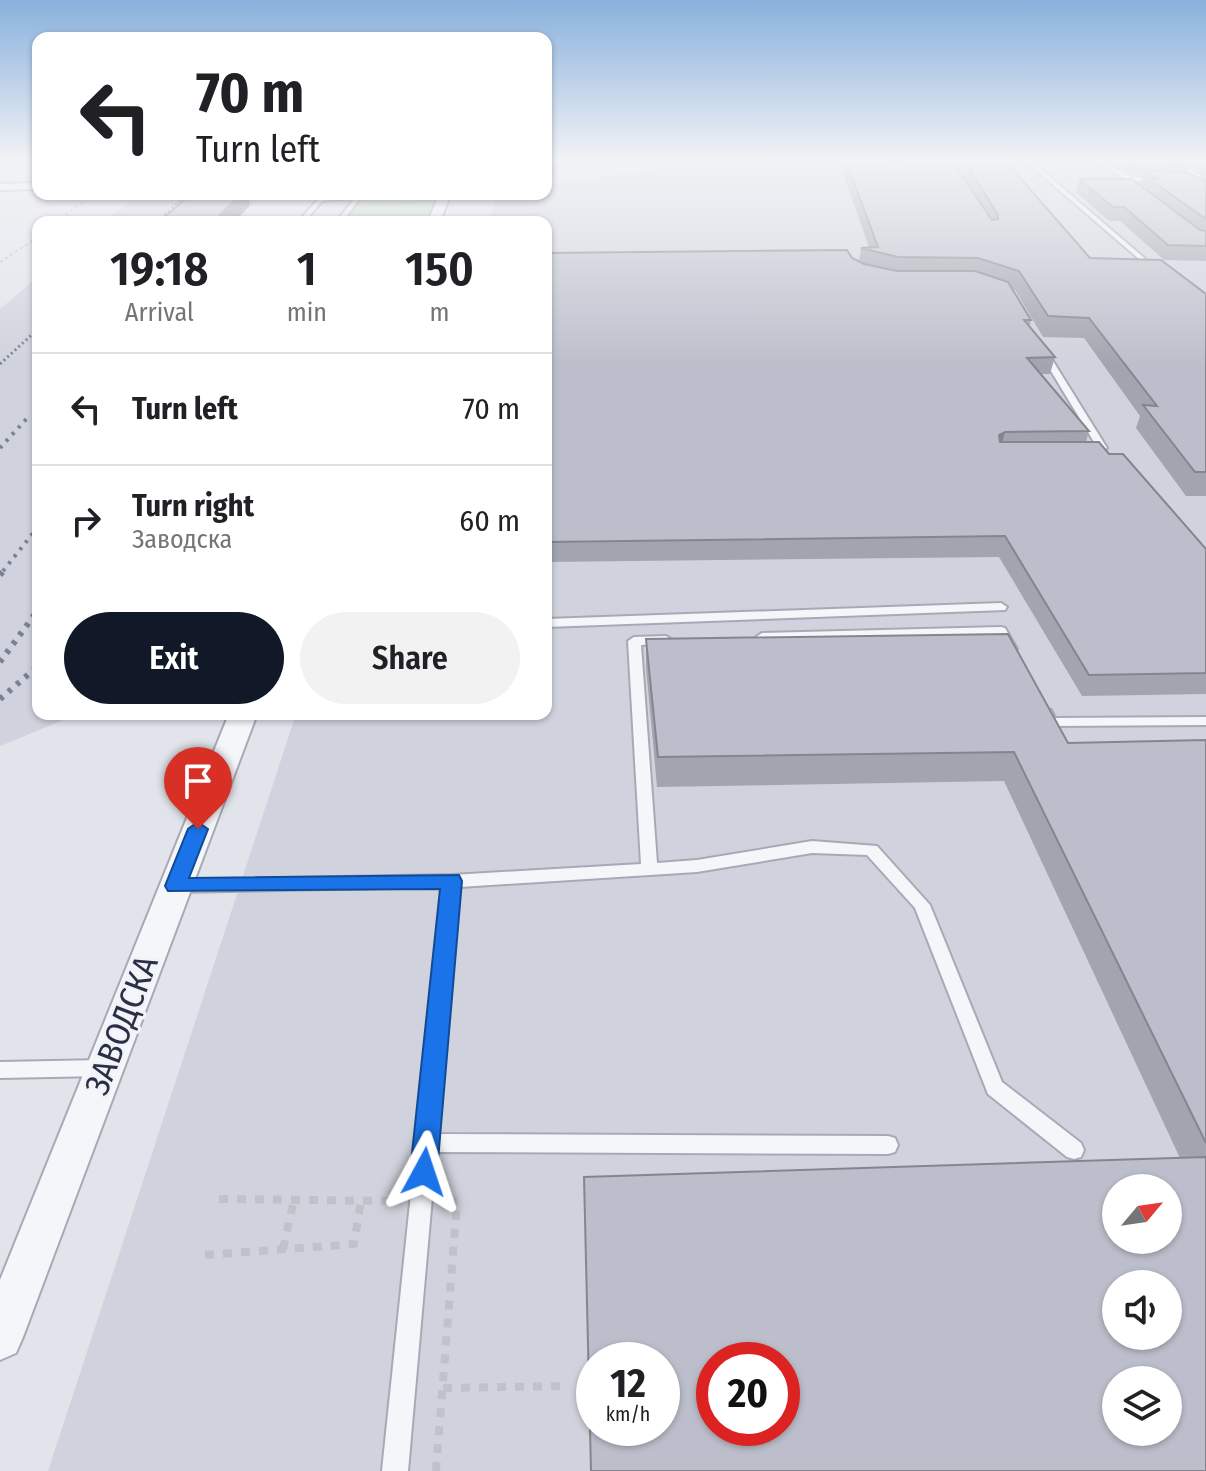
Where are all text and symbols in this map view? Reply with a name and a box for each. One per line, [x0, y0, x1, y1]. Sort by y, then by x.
text: 70 m [196, 60, 304, 127]
icon: left [64, 64, 168, 168]
text: Turn left [196, 128, 320, 172]
text: 19:18 [110, 240, 209, 298]
text: 1 [297, 240, 317, 298]
text: 150 [405, 240, 474, 298]
text: Arrival [125, 297, 194, 328]
text: min [287, 297, 327, 328]
text: m [429, 297, 449, 328]
icon: left [64, 387, 108, 431]
text: Turn left [132, 391, 238, 427]
text: 70 m [462, 391, 520, 427]
text: Turn right [132, 488, 254, 524]
icon: right [64, 499, 108, 543]
text: 60 m [459, 503, 520, 539]
text: Заводска [132, 524, 232, 555]
button: Exit [64, 612, 284, 704]
button: Share [300, 612, 520, 704]
pin [164, 747, 232, 829]
icon: arrive [176, 759, 220, 803]
street label: ЗАВОДСКА [76, 950, 167, 1101]
position arrow [382, 1130, 466, 1214]
north arrow [1102, 1174, 1182, 1254]
map controls [1102, 1174, 1182, 1446]
button: sound [1102, 1270, 1182, 1350]
speed limit sign: 20 [696, 1342, 800, 1446]
text: 12 [610, 1360, 646, 1408]
button: layers [1102, 1366, 1182, 1446]
text: km/h [606, 1402, 650, 1426]

